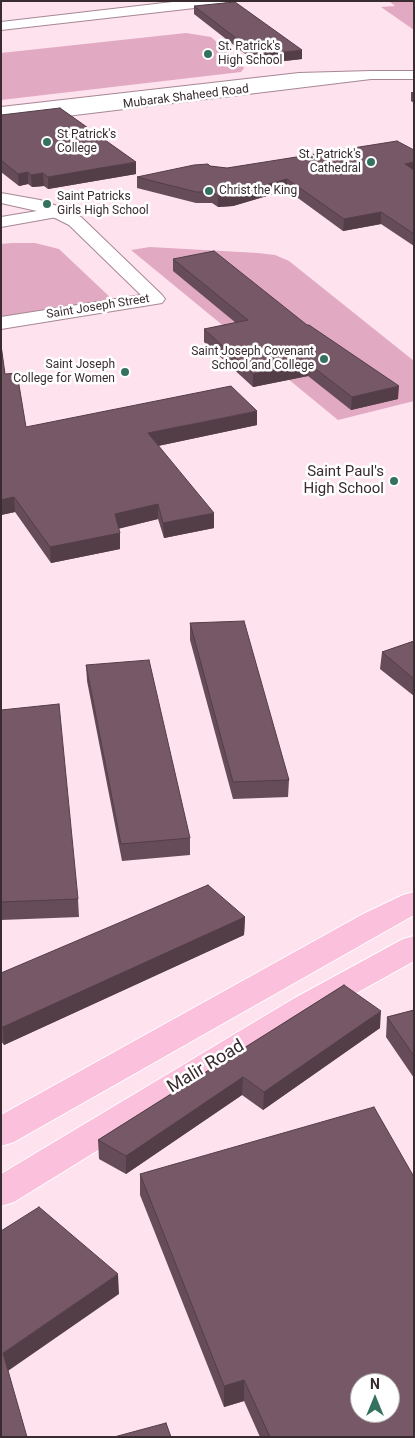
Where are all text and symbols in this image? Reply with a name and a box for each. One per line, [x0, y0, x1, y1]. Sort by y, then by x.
place label: St. Patrick's High School [218, 40, 282, 68]
marker: St. Patrick's High School [202, 48, 214, 60]
street label: Mubarak Shaheed Road [122, 82, 250, 112]
place label: St Patrick's College [57, 128, 116, 156]
marker: St Patrick's College [41, 136, 53, 148]
place label: St. Patrick's Cathedral [299, 148, 361, 176]
marker: St. Patrick's Cathedral [365, 156, 377, 168]
place label: Christ the King [219, 184, 297, 198]
marker: Christ the King [203, 185, 215, 197]
place label: Saint Patricks Girls High School [57, 190, 149, 218]
marker: Saint Patricks Girls High School [41, 198, 53, 210]
street label: Saint Joseph Street [45, 292, 151, 322]
place label: Saint Joseph Covenant School and College [191, 345, 314, 373]
marker: Saint Joseph Covenant School and College [318, 353, 330, 365]
place label: Saint Joseph College for Women [13, 358, 115, 386]
marker: Saint Joseph College for Women [119, 366, 131, 378]
place label: Saint Paul's High School [303, 463, 384, 498]
marker: Saint Paul's High School [388, 475, 400, 487]
street label: Malir Road [164, 1036, 248, 1098]
north arrow [350, 1373, 400, 1423]
text: N [370, 1376, 380, 1392]

